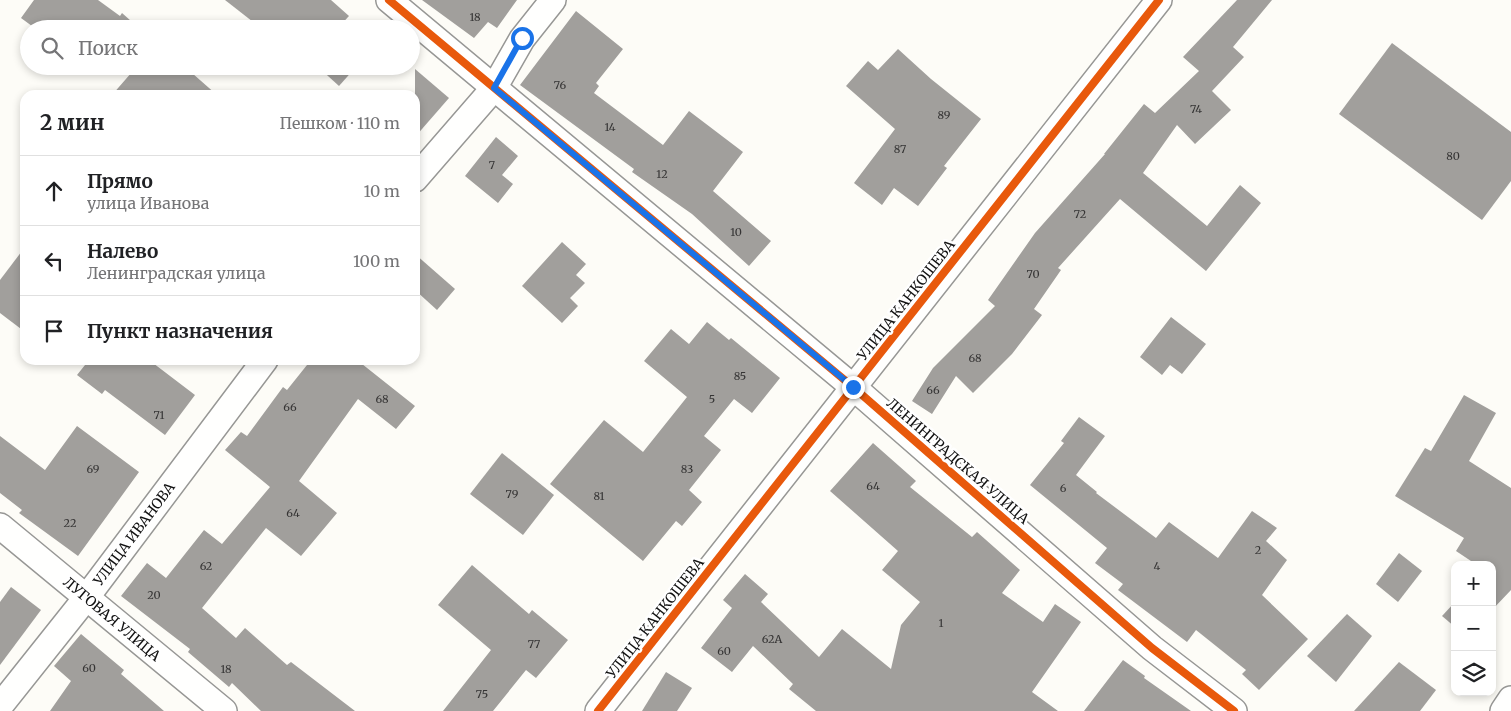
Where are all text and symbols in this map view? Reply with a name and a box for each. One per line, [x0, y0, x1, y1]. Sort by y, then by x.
house number: 18 [469, 10, 481, 24]
search box [20, 20, 420, 75]
route start [511, 27, 534, 50]
icon: search [38, 34, 66, 62]
text: Поиск [78, 36, 138, 60]
house number: 76 [554, 78, 566, 92]
house number: 74 [1190, 102, 1202, 116]
house number: 89 [937, 108, 951, 122]
text: 2 мин [40, 109, 104, 136]
text: Пешком · 110 m [280, 113, 400, 133]
house number: 14 [604, 120, 616, 134]
house number: 87 [894, 142, 906, 156]
house number: 80 [1446, 149, 1460, 163]
house number: 7 [489, 158, 495, 172]
house number: 12 [656, 167, 668, 181]
text: Прямо [87, 169, 153, 193]
icon: ahead [40, 177, 68, 205]
text: 10 m [363, 181, 400, 201]
text: улица Иванова [87, 193, 209, 213]
house number: 72 [1074, 207, 1086, 221]
house number: 10 [730, 225, 742, 239]
street label: УЛИЦА КАНКОШЕВА [853, 236, 959, 365]
text: Налево [87, 239, 158, 263]
icon: left [40, 247, 68, 275]
text: 100 m [353, 251, 400, 271]
text: Ленинградская улица [87, 263, 266, 283]
house number: 70 [1026, 267, 1040, 281]
icon: arrive [40, 317, 68, 345]
text: Пункт назначения [87, 319, 273, 343]
house number: 68 [968, 351, 982, 365]
house number: 85 [734, 369, 746, 383]
route end [842, 376, 865, 399]
house number: 66 [926, 383, 940, 397]
house number: 68 [375, 392, 389, 406]
house number: 5 [709, 392, 715, 406]
street label: ЛЕНИНГРАДСКАЯ УЛИЦА [883, 394, 1033, 528]
house number: 66 [283, 400, 297, 414]
house number: 71 [153, 408, 165, 422]
house number: 69 [86, 462, 100, 476]
house number: 83 [681, 462, 693, 476]
street label: УЛИЦА ИВАНОВА [89, 479, 179, 590]
house number: 64 [866, 479, 880, 493]
house number: 6 [1060, 481, 1067, 495]
house number: 79 [506, 487, 519, 501]
house number: 81 [593, 489, 605, 503]
house number: 64 [286, 506, 300, 520]
house number: 22 [64, 516, 76, 530]
house number: 2 [1255, 543, 1261, 557]
street label: УЛИЦА КАНКОШЕВА [602, 554, 708, 683]
house number: 62 [200, 559, 212, 573]
house number: 4 [1154, 559, 1161, 573]
map controls [1451, 561, 1496, 696]
button: + [1451, 561, 1496, 606]
street label: ЛУГОВАЯ УЛИЦА [60, 573, 164, 665]
house number: 20 [147, 588, 161, 602]
button: − [1451, 606, 1496, 651]
house number: 1 [939, 616, 944, 630]
house number: 62А [762, 632, 783, 646]
house number: 77 [528, 637, 540, 651]
house number: 60 [717, 644, 731, 658]
button: layers [1451, 651, 1496, 696]
house number: 60 [82, 661, 96, 675]
house number: 18 [220, 662, 232, 676]
house number: 75 [476, 687, 488, 701]

